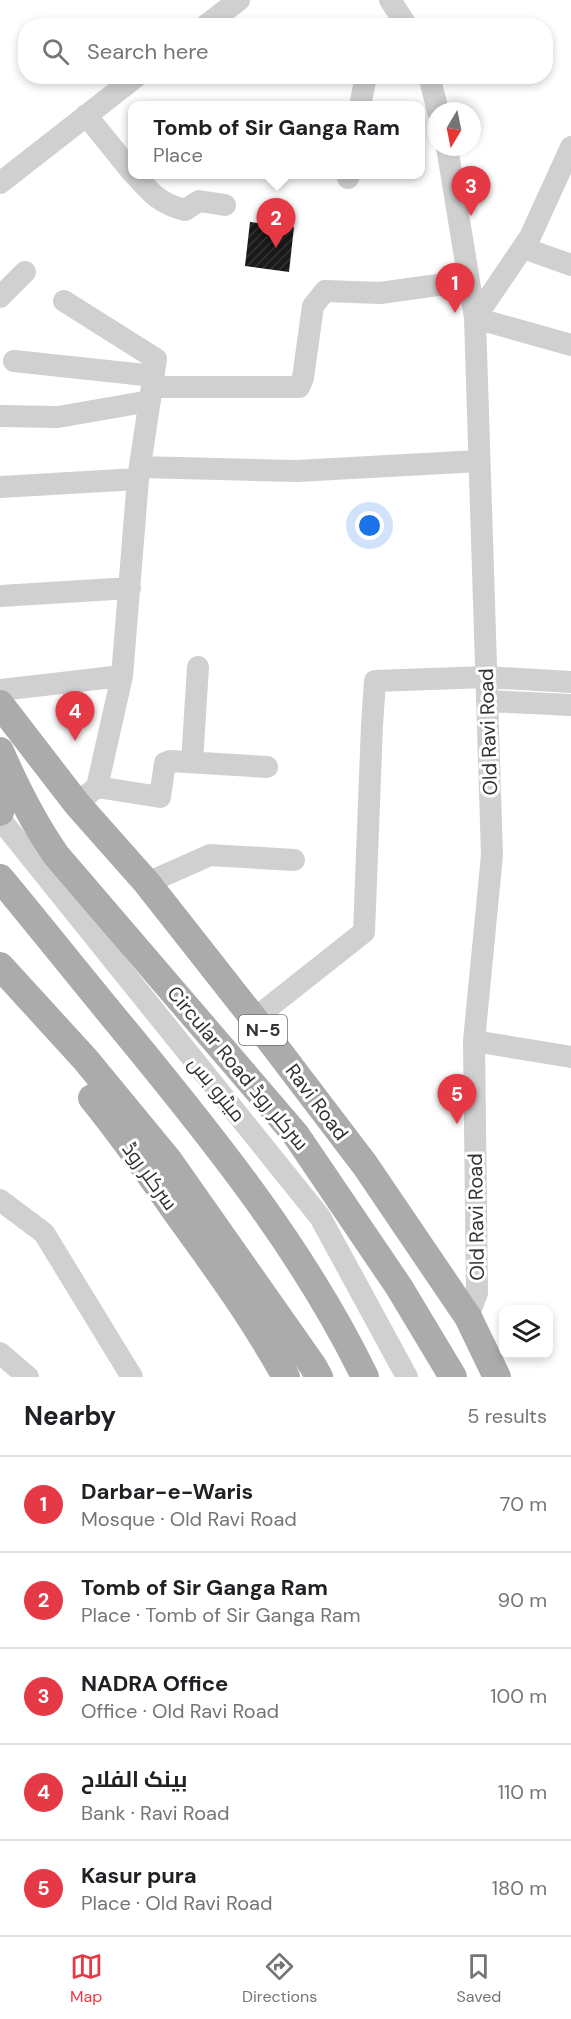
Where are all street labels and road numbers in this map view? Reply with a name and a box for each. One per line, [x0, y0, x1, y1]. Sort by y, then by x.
street label: Old Ravi Road [473, 668, 503, 796]
street label: Circular Road سرکلر روڈ [162, 980, 314, 1156]
road number: N-5 [239, 1015, 287, 1045]
street label: میٹرو بس [183, 1051, 251, 1127]
street label: Ravi Road [280, 1059, 354, 1145]
street label: سرکلر روڈ [117, 1137, 183, 1215]
street label: Old Ravi Road [462, 1153, 490, 1281]

